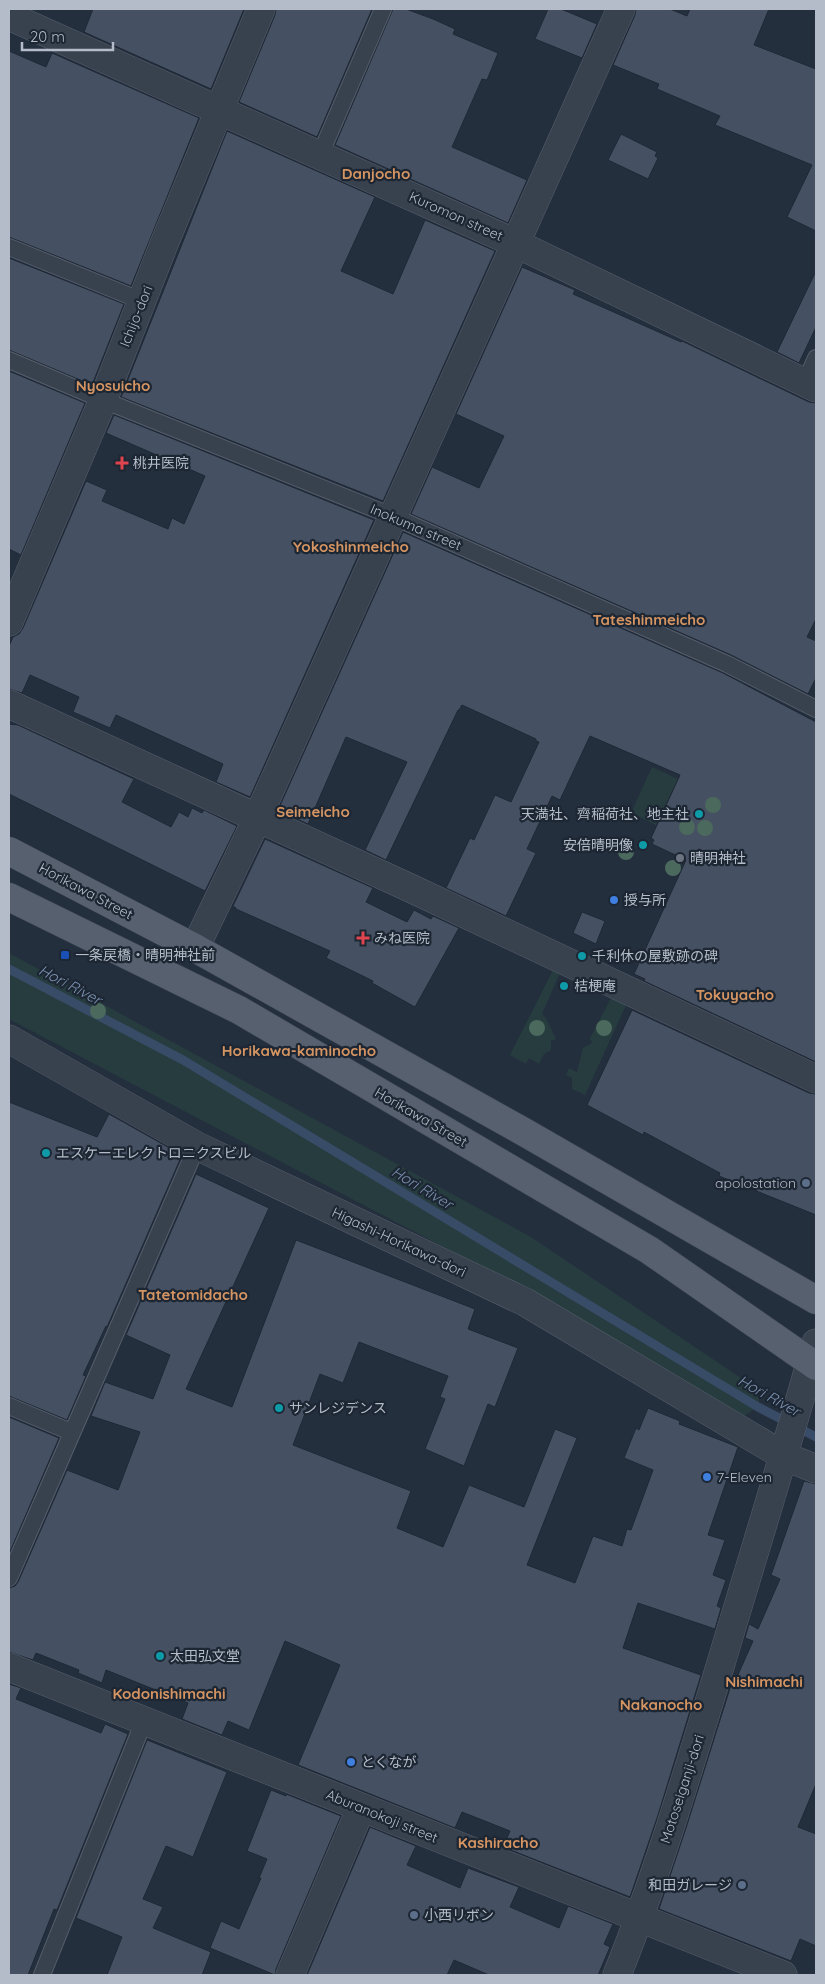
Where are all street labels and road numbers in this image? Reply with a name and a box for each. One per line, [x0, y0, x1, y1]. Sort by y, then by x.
street label: Kuromon street [406, 187, 506, 245]
street label: Ichijo-dori [116, 283, 156, 349]
street label: Inokuma street [368, 500, 465, 554]
street label: Horikawa Street [36, 859, 136, 923]
street label: Horikawa Street [372, 1083, 471, 1151]
street label: Higashi-Horikawa-dori [329, 1203, 469, 1281]
street label: Motoseiganji-dori [656, 1732, 708, 1846]
street label: Aburanokoji street [323, 1785, 441, 1847]

